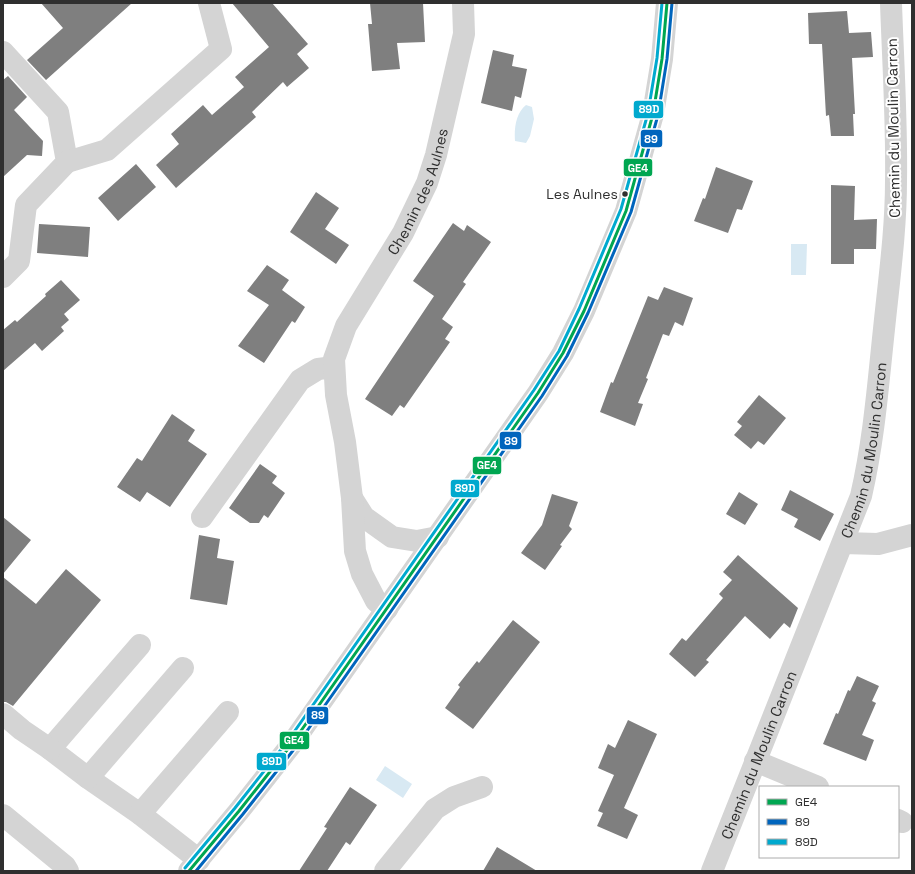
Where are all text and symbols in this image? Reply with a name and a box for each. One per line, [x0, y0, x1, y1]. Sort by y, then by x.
street label: Chemin du Moulin Carron [882, 38, 904, 218]
line badge: 89D [633, 100, 664, 119]
text: 89D [639, 102, 659, 116]
street label: Chemin des Aulnes [383, 126, 451, 258]
line badge: 89 [640, 129, 663, 148]
text: 89 [644, 132, 658, 146]
line badge: GE4 [623, 158, 653, 177]
text: GE4 [628, 161, 648, 175]
place label: Les Aulnes [546, 185, 618, 203]
marker: Les Aulnes [620, 189, 630, 199]
street label: Chemin du Moulin Carron [836, 361, 890, 541]
line badge: 89 [499, 431, 522, 450]
text: 89 [504, 434, 518, 448]
line badge: GE4 [472, 456, 502, 475]
text: GE4 [477, 458, 497, 472]
line badge: 89D [450, 479, 480, 498]
text: 89D [455, 481, 475, 495]
street label: Chemin du Moulin Carron [716, 668, 800, 842]
line badge: 89 [306, 706, 329, 725]
text: 89 [311, 708, 325, 722]
line badge: GE4 [279, 731, 310, 750]
text: GE4 [284, 733, 304, 747]
line badge: 89D [256, 752, 287, 771]
text: 89D [262, 754, 282, 768]
legend [759, 786, 899, 858]
text: GE4 [795, 794, 818, 810]
text: 89 [795, 814, 810, 830]
text: 89D [795, 834, 818, 850]

